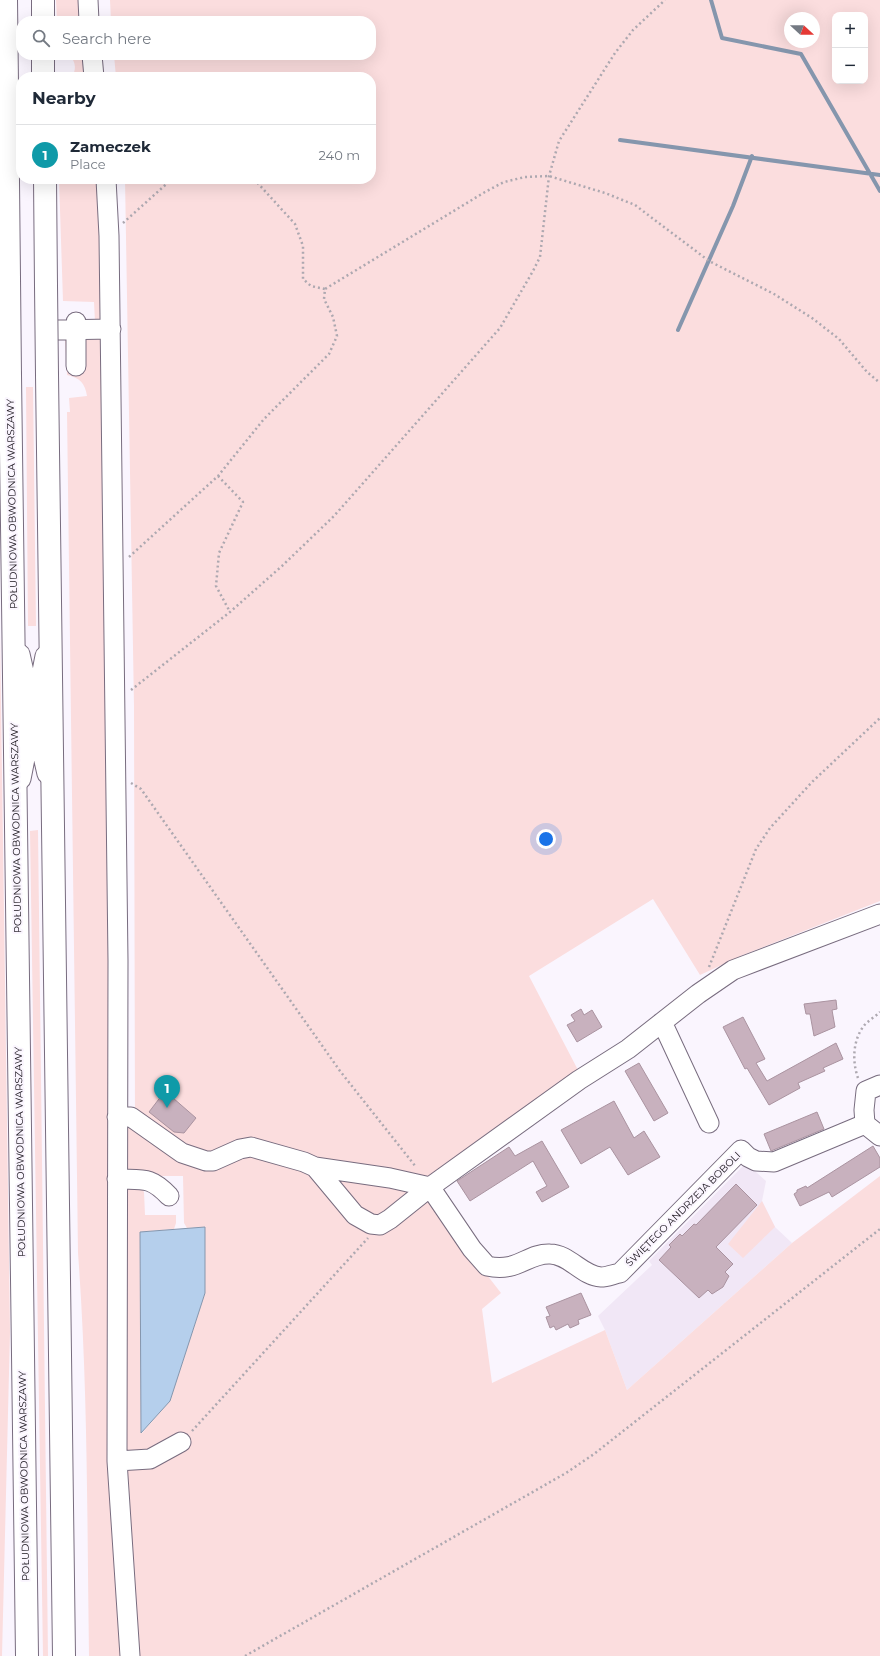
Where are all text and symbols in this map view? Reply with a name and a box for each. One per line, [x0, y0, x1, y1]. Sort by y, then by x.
north arrow [784, 12, 820, 48]
map controls [832, 12, 868, 84]
button: + [832, 12, 868, 48]
search box [16, 16, 376, 60]
icon: search [30, 27, 52, 49]
text: Search here [62, 29, 151, 48]
button: − [832, 48, 868, 84]
text: Nearby [32, 88, 96, 108]
text: Zameczek [70, 137, 151, 156]
text: 1 [42, 147, 48, 163]
text: 240 m [319, 147, 360, 163]
text: Place [70, 156, 106, 172]
street label: POŁUDNIOWA OBWODNICA WARSZAWY [4, 398, 20, 609]
street label: POŁUDNIOWA OBWODNICA WARSZAWY [8, 722, 24, 933]
your location [536, 829, 556, 849]
street label: POŁUDNIOWA OBWODNICA WARSZAWY [12, 1046, 28, 1257]
pin: 1 [154, 1075, 180, 1108]
street label: ŚWIĘTEGO ANDRZEJA BOBOLI [623, 1149, 743, 1269]
street label: POŁUDNIOWA OBWODNICA WARSZAWY [16, 1370, 32, 1581]

